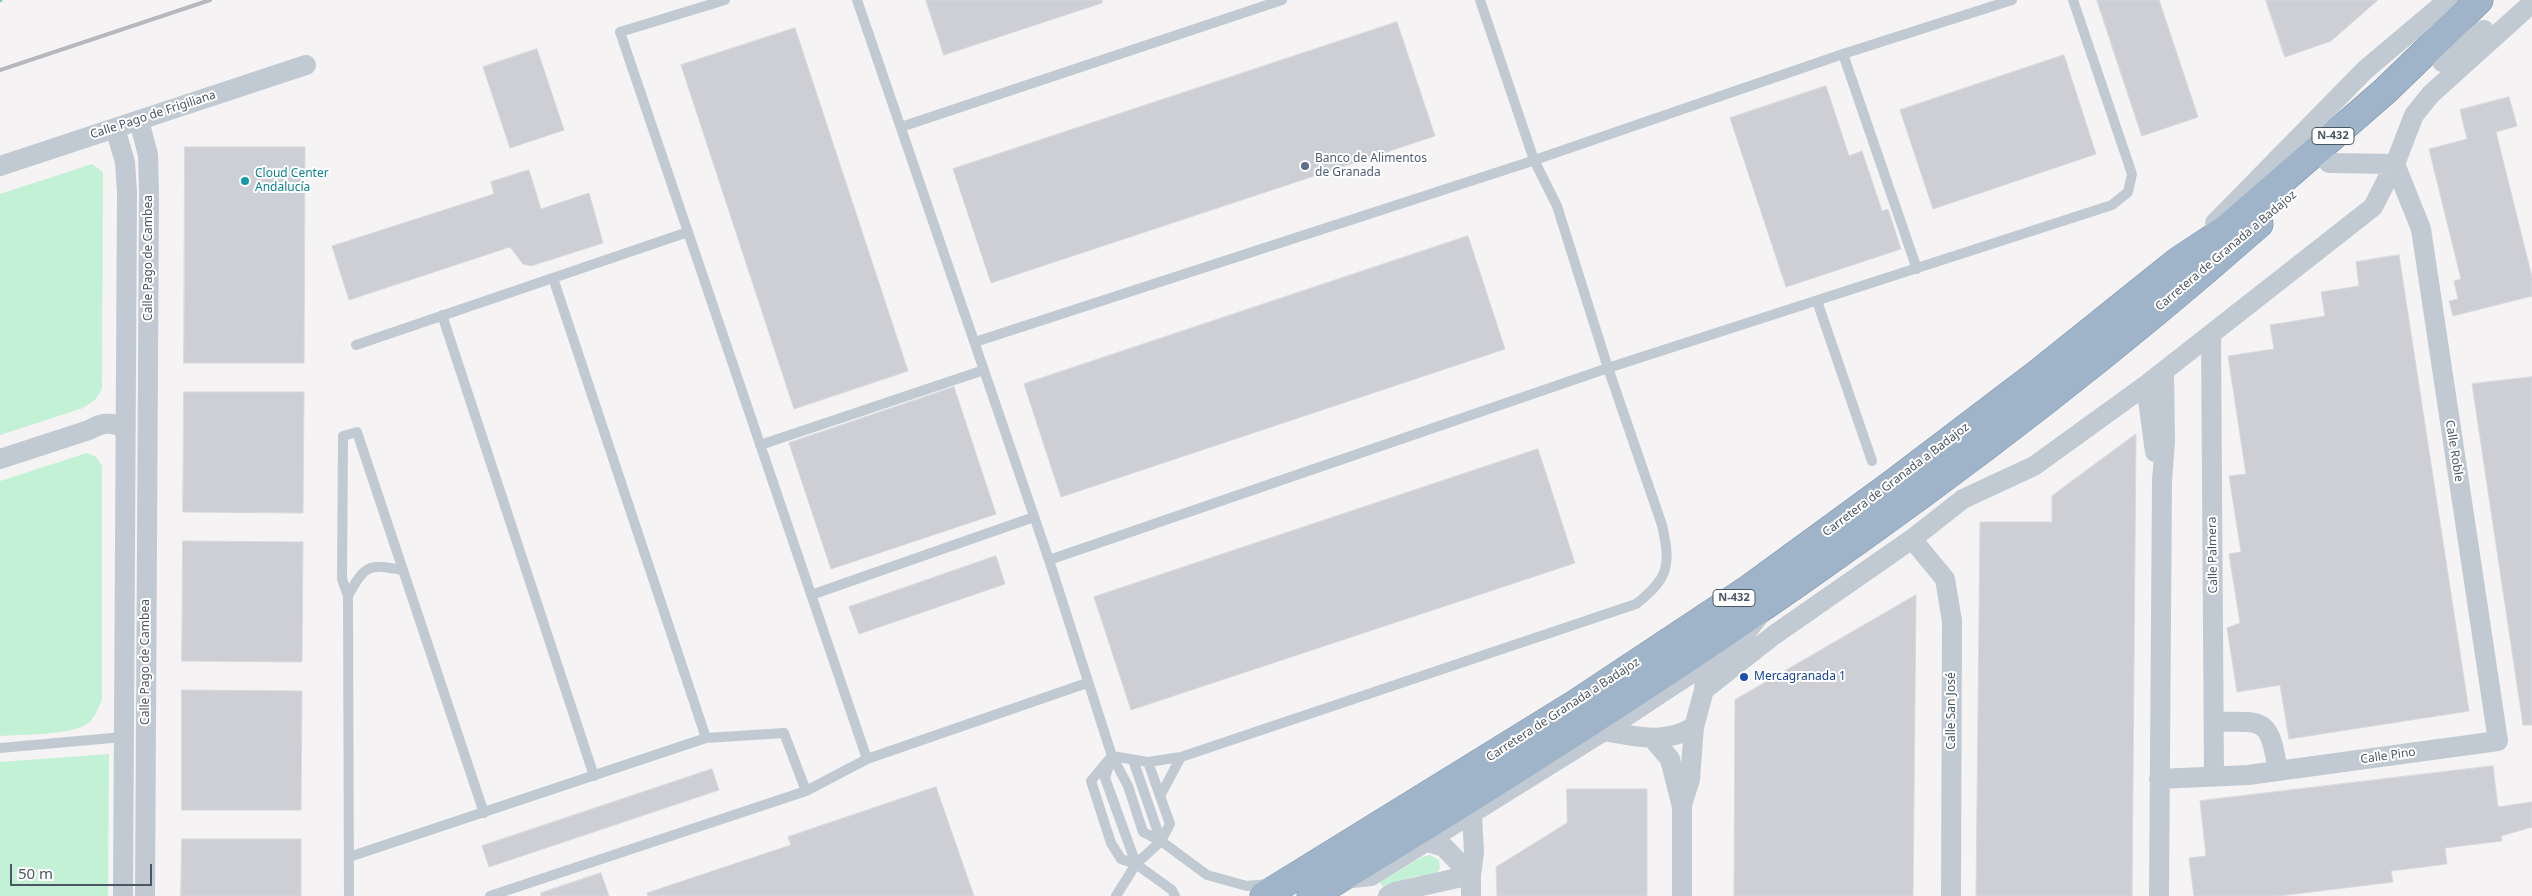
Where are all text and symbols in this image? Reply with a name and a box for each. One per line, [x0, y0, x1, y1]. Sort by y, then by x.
street label: Calle Pago de Frigiliana [88, 88, 218, 142]
road number: N-432 [2312, 128, 2354, 144]
place label: Banco de Alimentos de Granada [1315, 152, 1427, 180]
marker: Banco de Alimentos de Granada [1299, 160, 1311, 172]
place label: Cloud Center Andalucía [255, 167, 329, 195]
marker: Cloud Center Andalucía [239, 175, 251, 187]
street label: Carretera de Granada a Badajoz [2153, 188, 2299, 314]
street label: Calle Pago de Cambea [142, 195, 156, 321]
street label: Calle Roble [2442, 419, 2466, 483]
street label: Carretera de Granada a Badajoz [1820, 420, 1972, 540]
street label: Calle Palmera [2205, 516, 2221, 594]
road number: N-432 [1713, 590, 1755, 606]
street label: Calle Pago de Cambea [139, 599, 153, 725]
street label: Carretera de Granada a Badajoz [1484, 655, 1642, 765]
place label: Mercagranada 1 [1754, 670, 1846, 684]
marker: Mercagranada 1 [1738, 671, 1750, 683]
street label: Calle San José [1945, 672, 1959, 750]
street label: Calle Pino [2360, 745, 2416, 767]
scale bar [12, 854, 155, 886]
text: 50 m [18, 863, 53, 883]

